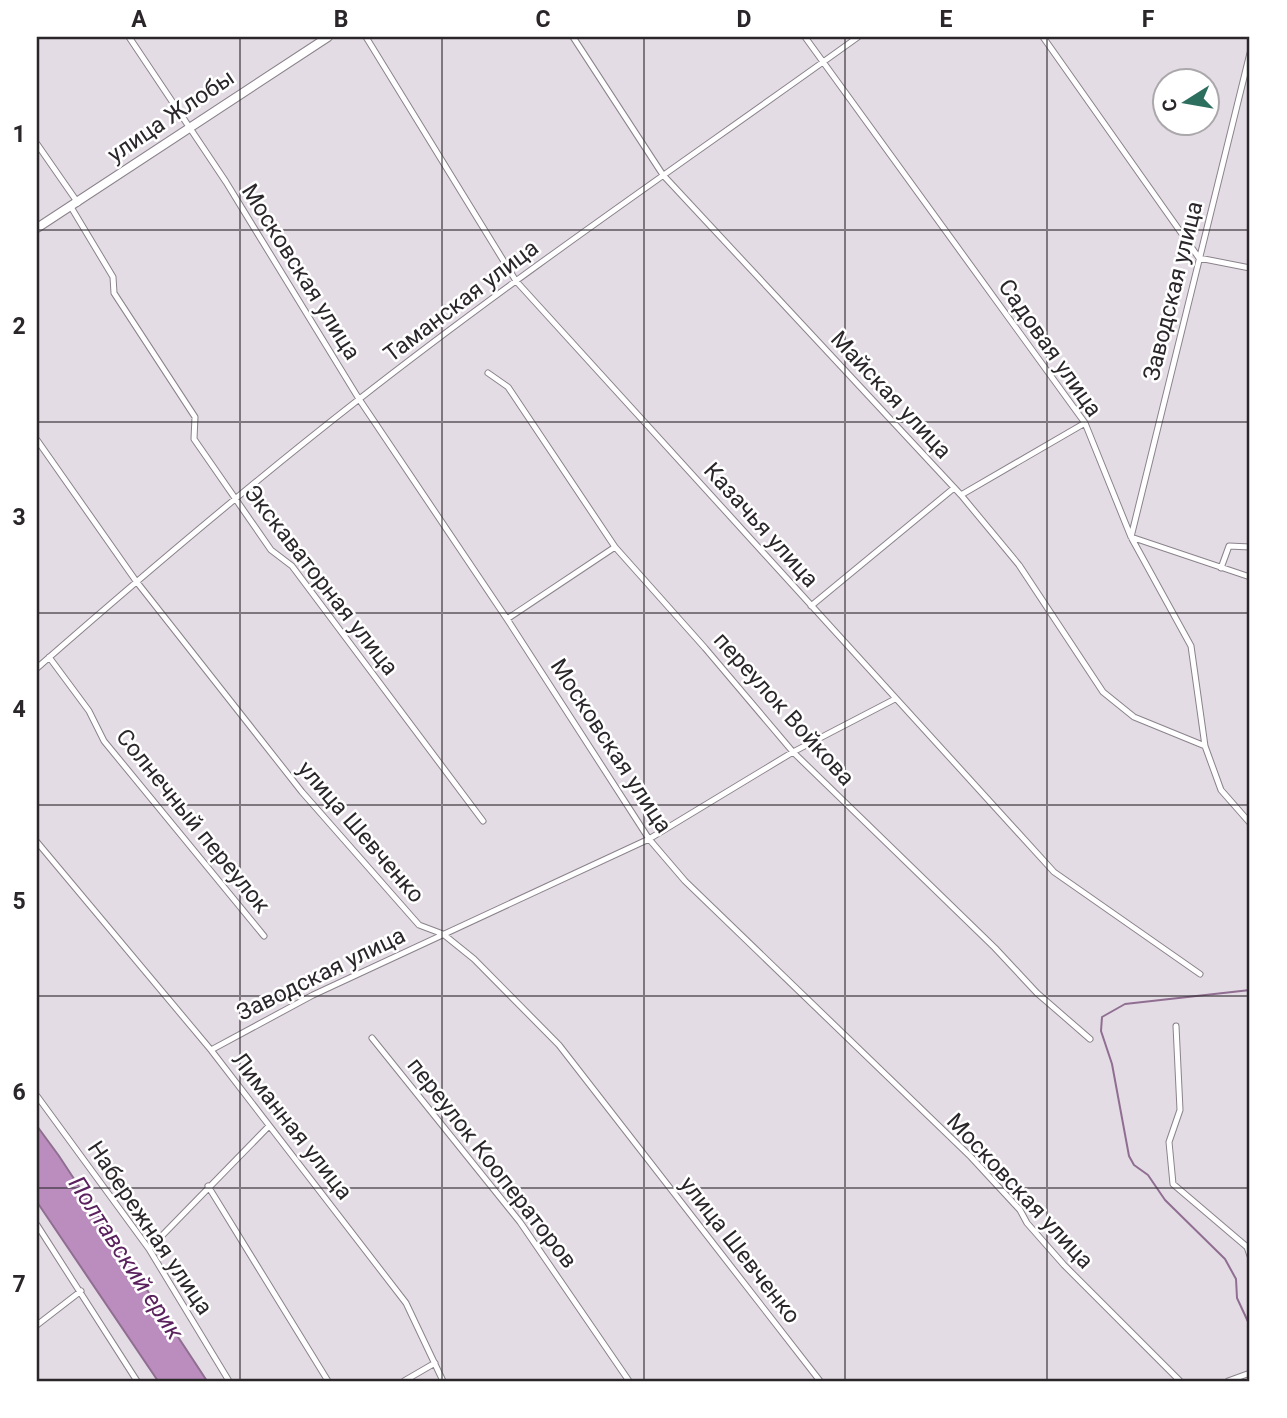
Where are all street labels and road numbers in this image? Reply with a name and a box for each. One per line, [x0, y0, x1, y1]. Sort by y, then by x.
street label: улица Жлобы [103, 64, 239, 168]
street label: Московская улица [236, 179, 366, 365]
street label: Заводская улица [1138, 198, 1208, 384]
street label: Таманская улица [379, 234, 543, 368]
street label: Садовая улица [993, 274, 1107, 422]
street label: Майская улица [825, 326, 957, 464]
street label: Казачья улица [698, 457, 824, 593]
street label: Экскаваторная улица [238, 479, 404, 681]
street label: переулок Войкова [708, 627, 860, 791]
street label: Московская улица [545, 654, 677, 838]
street label: Солнечный переулок [110, 724, 276, 919]
street label: улица Шевченко [292, 756, 430, 908]
street label: Заводская улица [232, 922, 410, 1026]
street label: Лиманная улица [226, 1047, 358, 1205]
street label: переулок Кооператоров [401, 1052, 583, 1274]
street label: Московская улица [941, 1108, 1099, 1274]
street label: Набережная улица [82, 1136, 218, 1320]
street label: улица Шевченко [674, 1171, 806, 1329]

